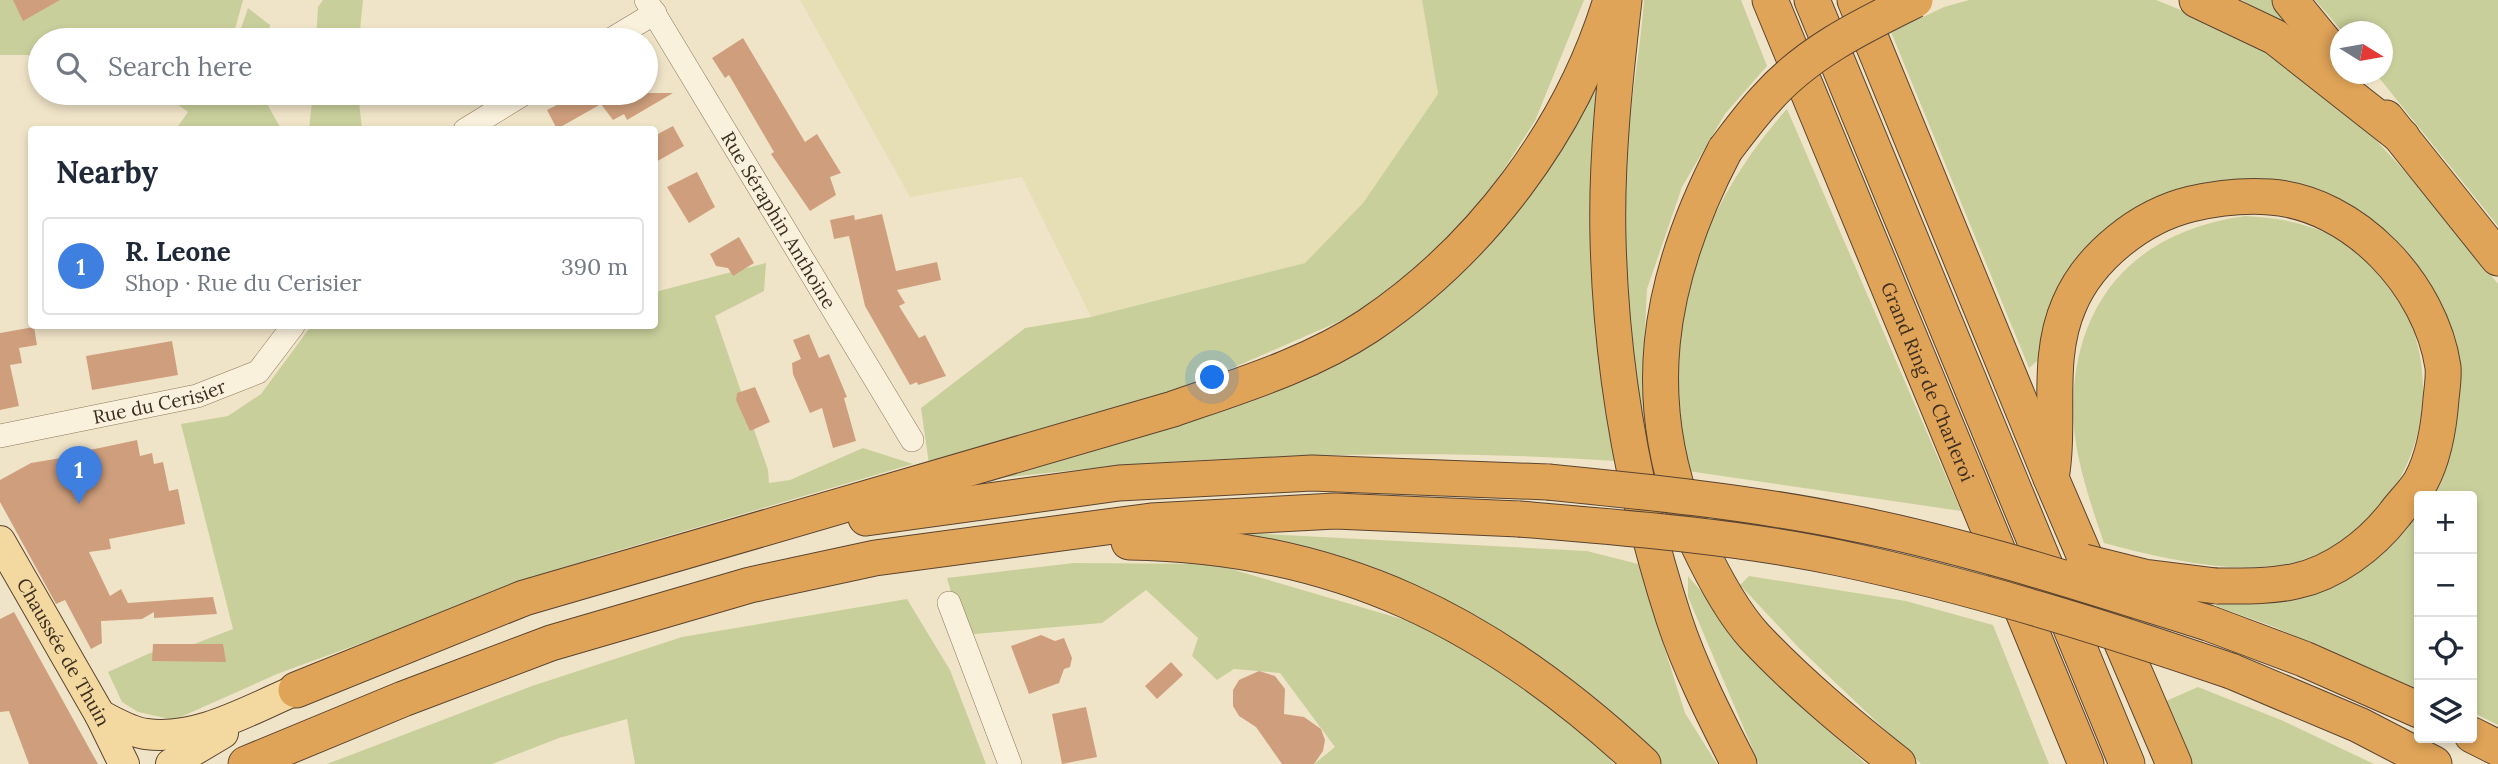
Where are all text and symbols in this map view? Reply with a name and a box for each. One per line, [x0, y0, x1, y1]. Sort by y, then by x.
north arrow [2330, 21, 2393, 84]
search box [28, 28, 658, 105]
icon: search [52, 48, 90, 86]
text: Search here [108, 50, 252, 83]
street label: Rue Séraphin Anthoine [716, 127, 842, 313]
text: Nearby [56, 153, 158, 191]
text: R. Leone [125, 235, 231, 268]
text: 1 [76, 252, 86, 281]
text: 390 m [561, 252, 628, 281]
text: Shop · Rue du Cerisier [125, 268, 362, 297]
street label: Grand Ring de Charleroi [1876, 278, 1980, 485]
your location [1195, 360, 1229, 394]
street label: Rue du Cerisier [91, 374, 230, 429]
pin: 1 [56, 446, 102, 504]
map controls [2414, 491, 2477, 743]
button: + [2414, 491, 2477, 554]
button: − [2414, 554, 2477, 617]
street label: Chaussée de Thuin [12, 573, 116, 730]
button: locate [2414, 617, 2477, 680]
button: layers [2414, 680, 2477, 743]

